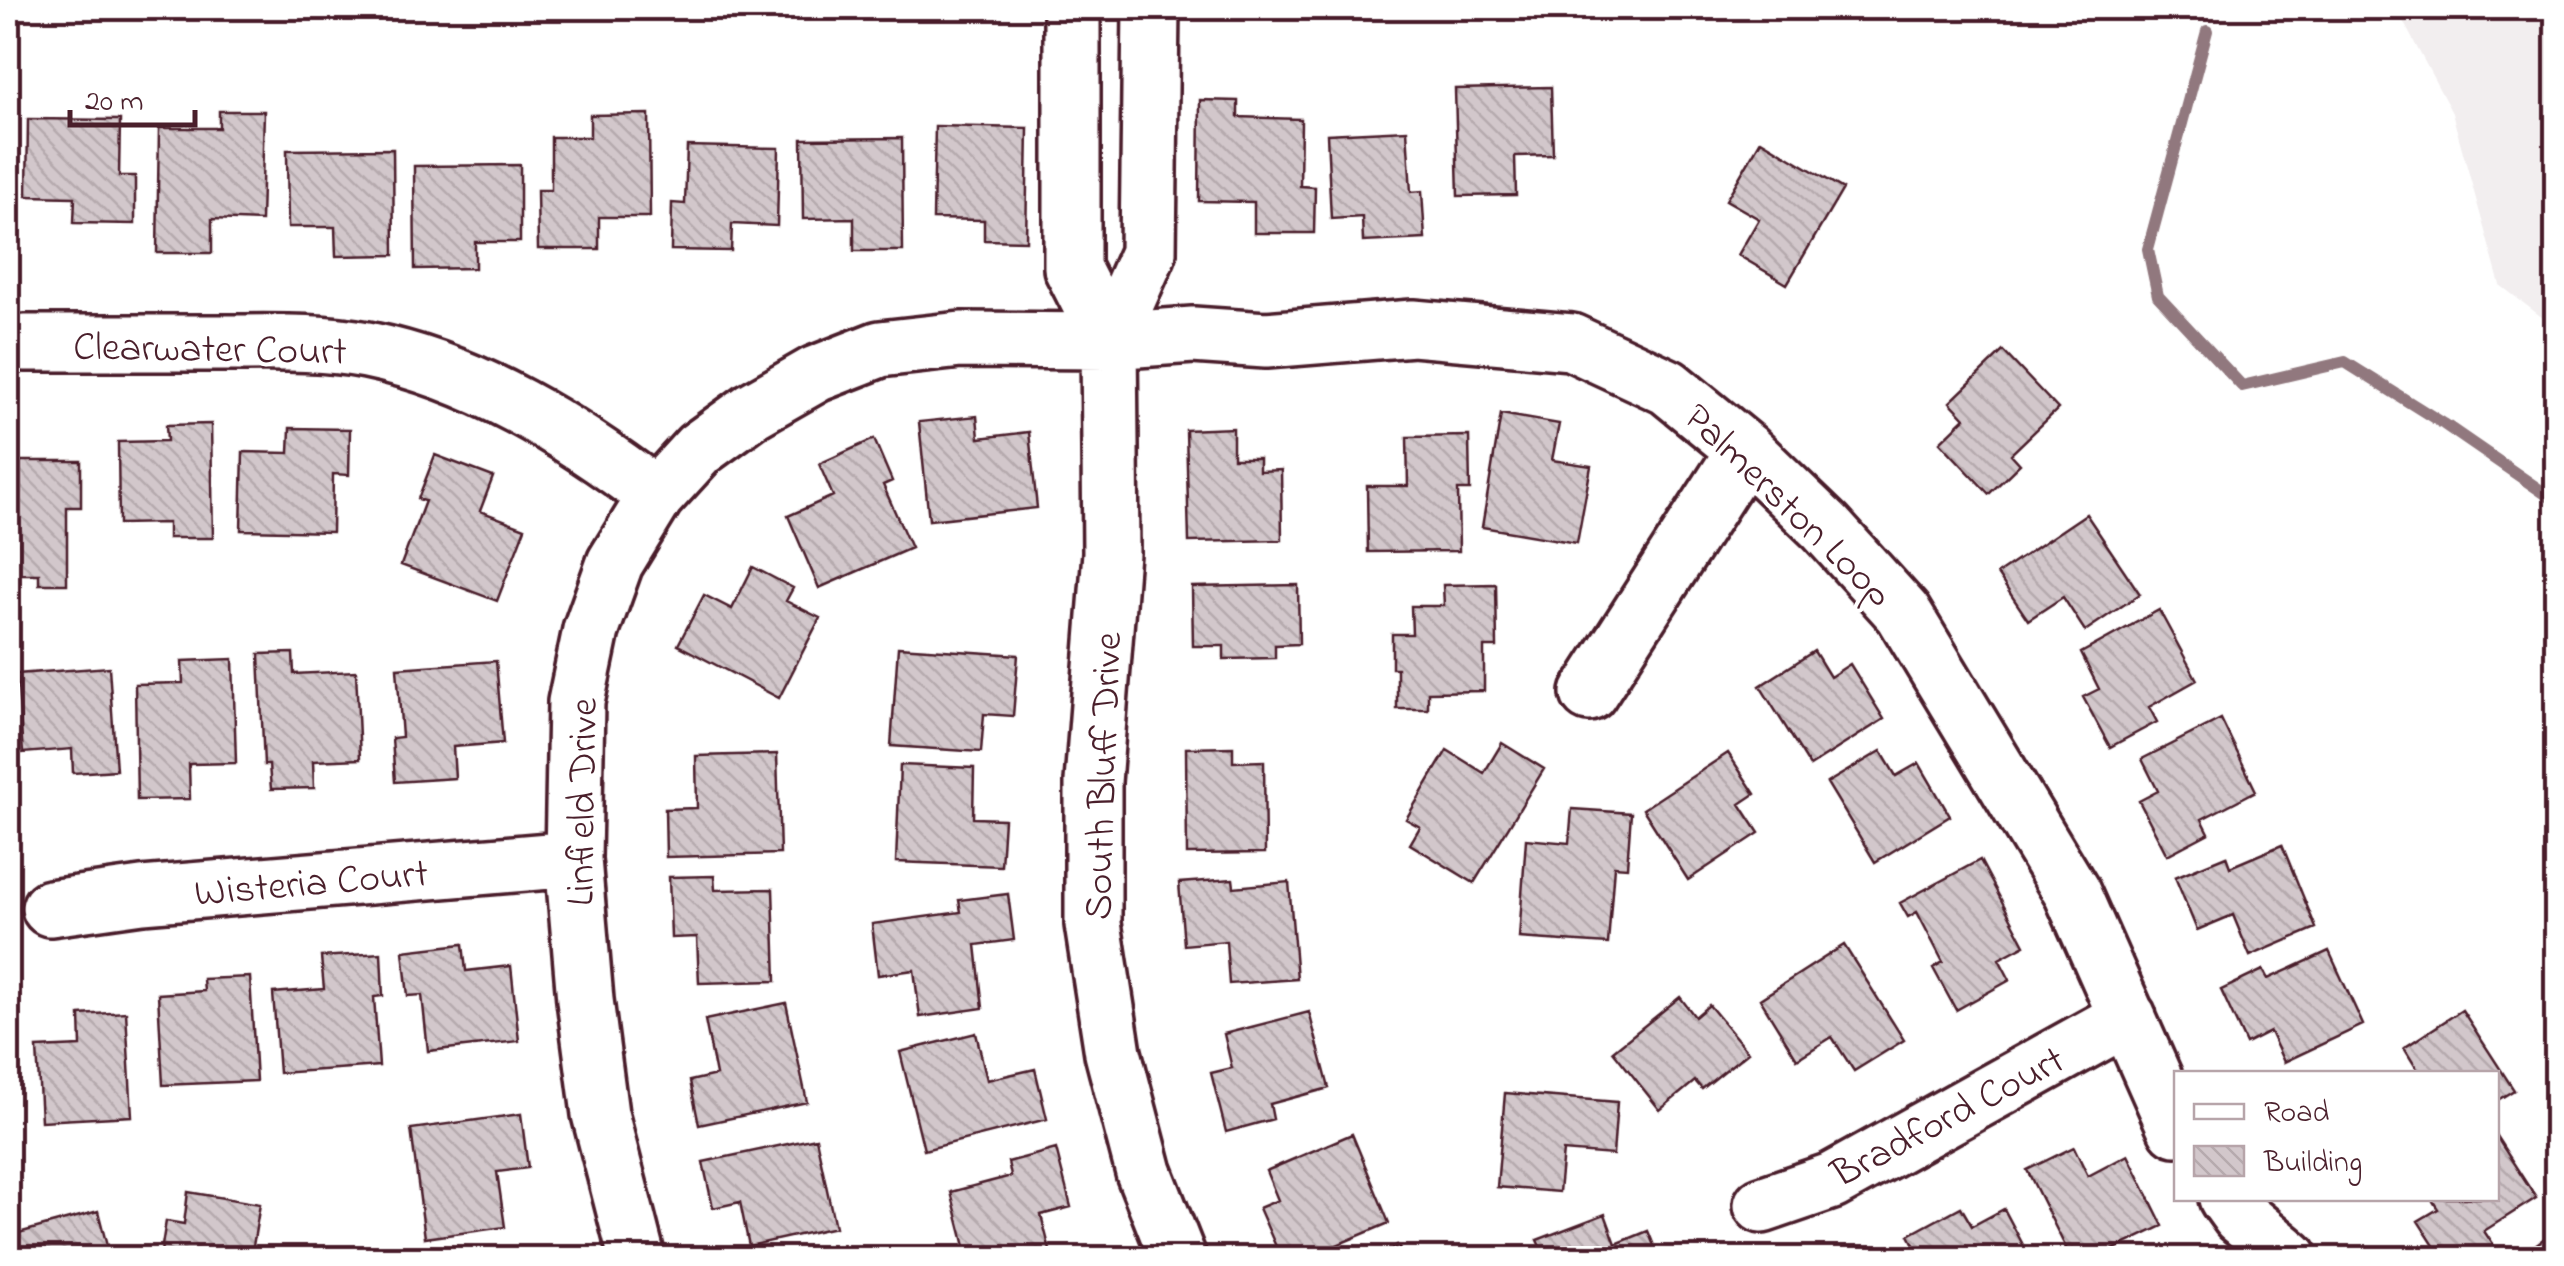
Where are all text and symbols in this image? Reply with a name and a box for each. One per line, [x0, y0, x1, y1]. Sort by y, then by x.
scale bar [70, 65, 195, 127]
text: 20 m [85, 81, 144, 125]
street label: Clearwater Court [73, 320, 347, 383]
street label: Palmerston Loop [1668, 391, 1906, 623]
street label: South Bluff Drive [1071, 631, 1140, 921]
street label: Linfield Drive [553, 697, 616, 907]
street label: Wisteria Court [192, 846, 431, 925]
street label: Bradford Court [1821, 1033, 2076, 1206]
legend [2174, 1071, 2499, 1201]
text: Road [2264, 1092, 2329, 1136]
text: Building [2263, 1142, 2362, 1186]

